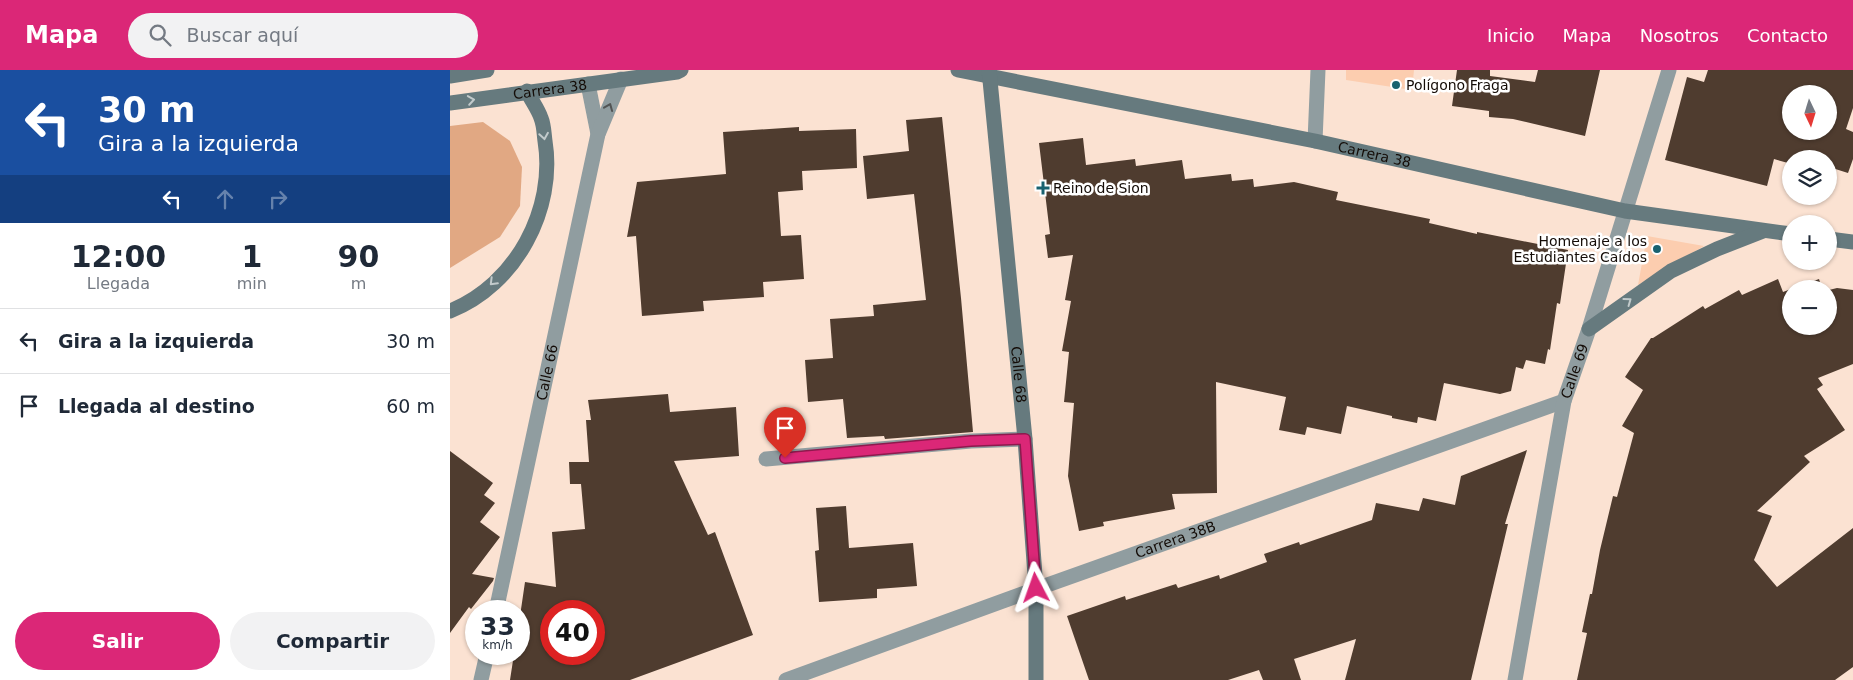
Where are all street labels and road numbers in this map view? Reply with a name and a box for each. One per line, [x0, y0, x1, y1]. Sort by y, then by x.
street label: Carrera 38 [512, 76, 588, 102]
street label: Carrera 38 [1336, 138, 1413, 170]
street label: Calle 69 [1557, 341, 1591, 401]
street label: Calle 66 [533, 343, 561, 402]
street label: Calle 68 [1008, 345, 1029, 404]
street label: Carrera 38B [1133, 518, 1218, 561]

